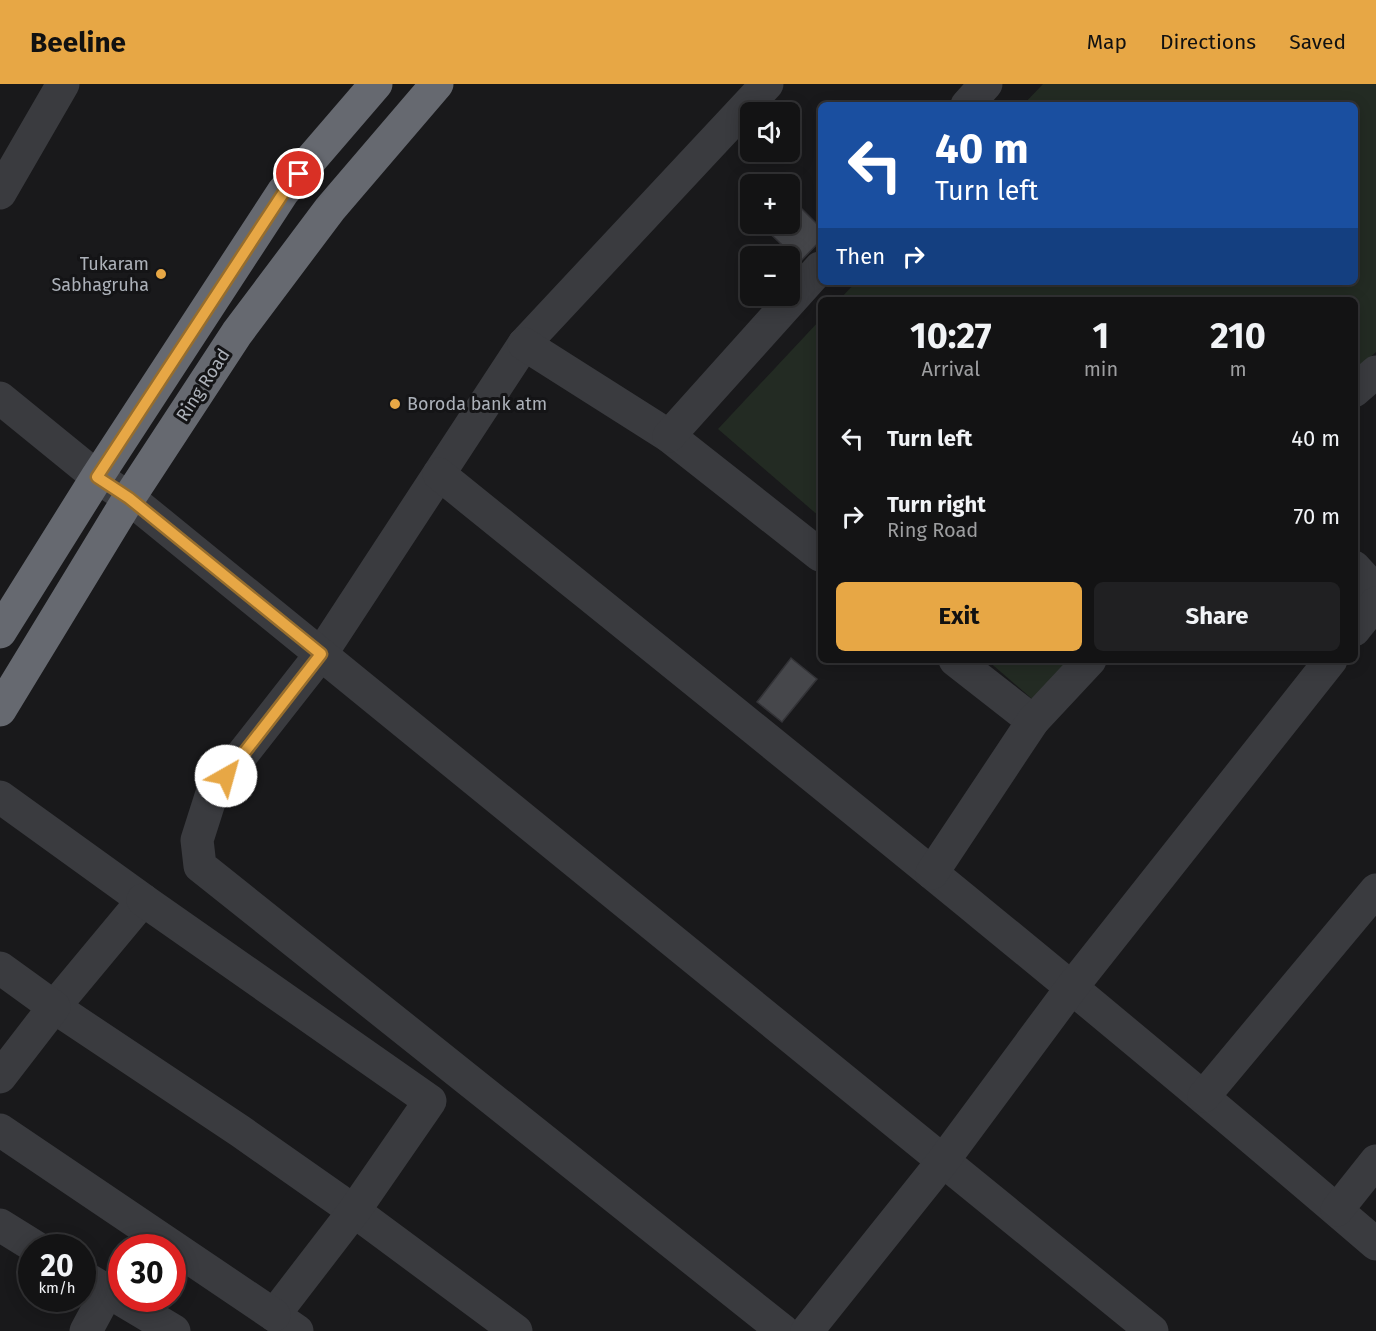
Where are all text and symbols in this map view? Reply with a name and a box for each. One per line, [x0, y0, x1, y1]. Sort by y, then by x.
text: Beeline [30, 26, 126, 59]
text: Map [1087, 29, 1127, 55]
text: Directions [1160, 29, 1256, 55]
text: Saved [1289, 29, 1346, 55]
map controls [740, 102, 800, 306]
button: sound [740, 102, 800, 162]
text: 40 m [935, 124, 1029, 174]
icon: left [836, 126, 914, 204]
pin [273, 148, 324, 199]
icon: arrive [282, 157, 315, 190]
button: + [740, 174, 800, 234]
text: Turn left [935, 175, 1038, 207]
icon: right [897, 240, 930, 273]
text: Then [836, 243, 885, 270]
button: − [740, 246, 800, 306]
place label: Tukaram Sabhagruha [51, 253, 149, 296]
marker: Tukaram Sabhagruha [154, 267, 168, 281]
text: 10:27 [910, 314, 992, 358]
text: 1 [1093, 314, 1109, 358]
text: 210 [1210, 314, 1266, 358]
street label: Ring Road [171, 345, 235, 425]
text: Arrival [922, 357, 980, 381]
text: min [1084, 357, 1118, 381]
text: m [1230, 357, 1247, 381]
place label: Boroda bank atm [407, 393, 547, 415]
marker: Boroda bank atm [388, 397, 402, 411]
icon: left [836, 422, 869, 455]
text: Turn left [887, 425, 972, 452]
text: 40 m [1291, 425, 1340, 452]
text: Turn right [887, 491, 986, 518]
icon: right [836, 500, 869, 533]
text: 70 m [1294, 503, 1340, 530]
text: Ring Road [887, 518, 978, 542]
button: Exit [836, 582, 1082, 651]
button: Share [1094, 582, 1340, 651]
position arrow [194, 744, 258, 808]
speed limit sign: 30 [108, 1234, 186, 1312]
text: 20 [40, 1248, 74, 1284]
text: km/h [38, 1279, 76, 1297]

